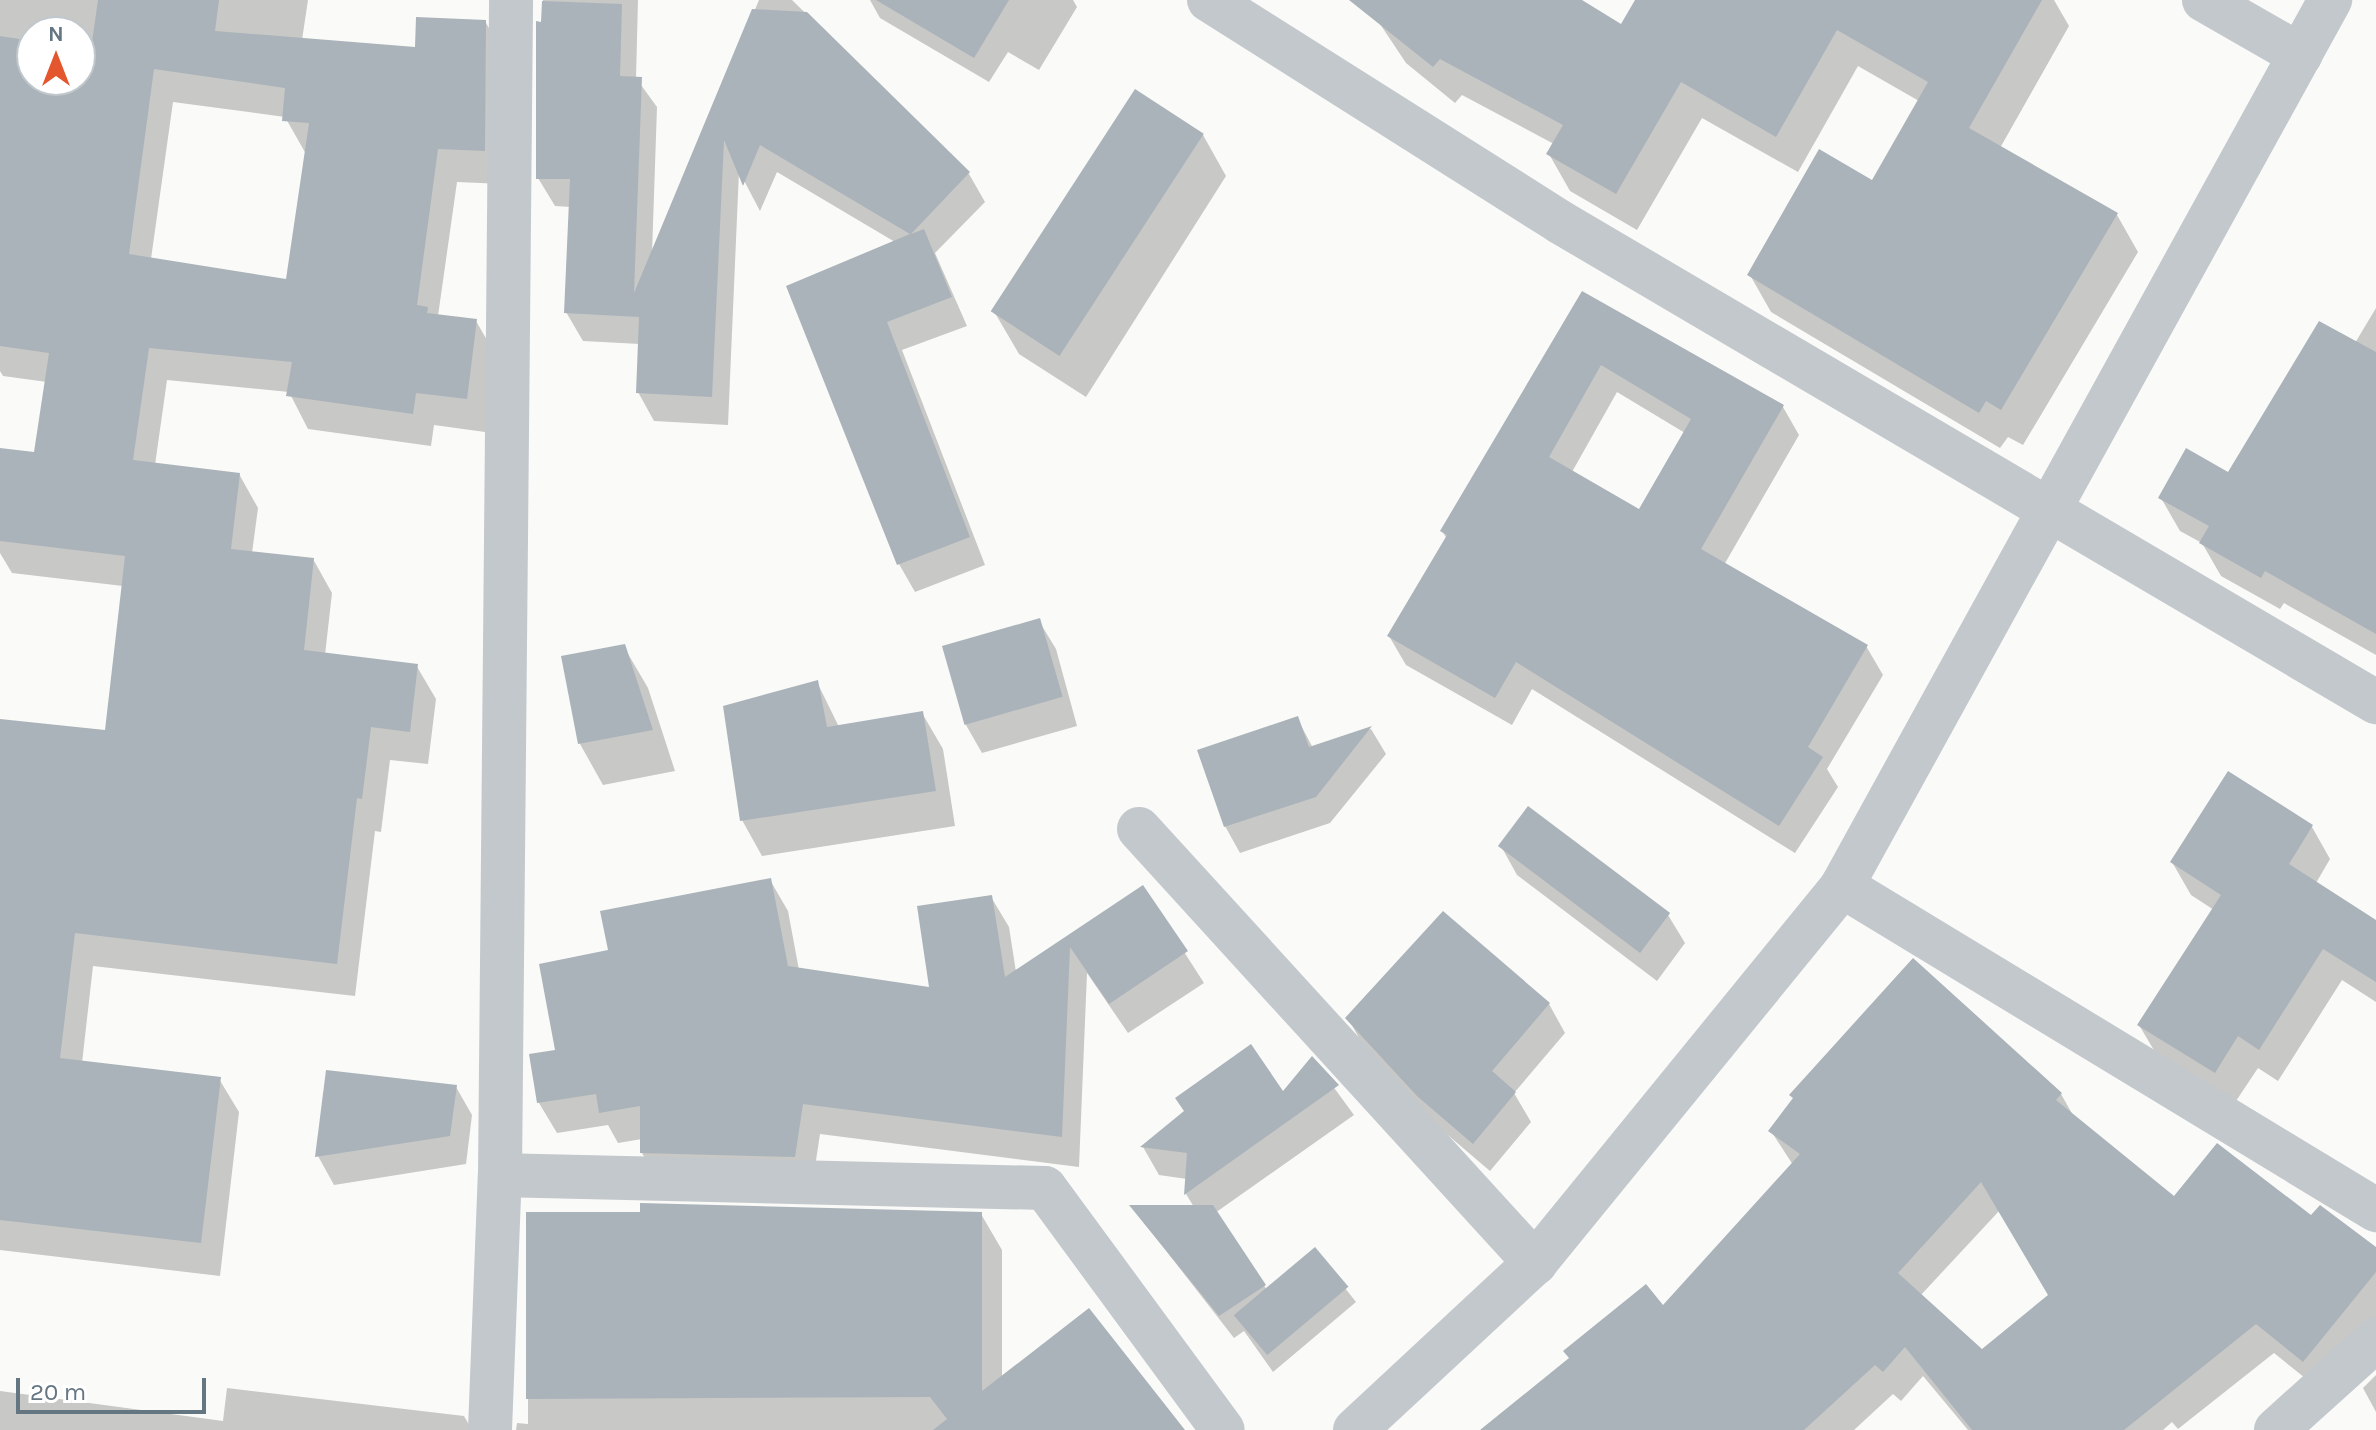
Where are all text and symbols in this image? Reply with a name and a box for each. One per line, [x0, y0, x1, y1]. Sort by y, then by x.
north arrow [16, 16, 96, 96]
text: N [48, 21, 64, 47]
scale bar [20, 1362, 210, 1412]
text: 20 m [30, 1378, 86, 1406]

